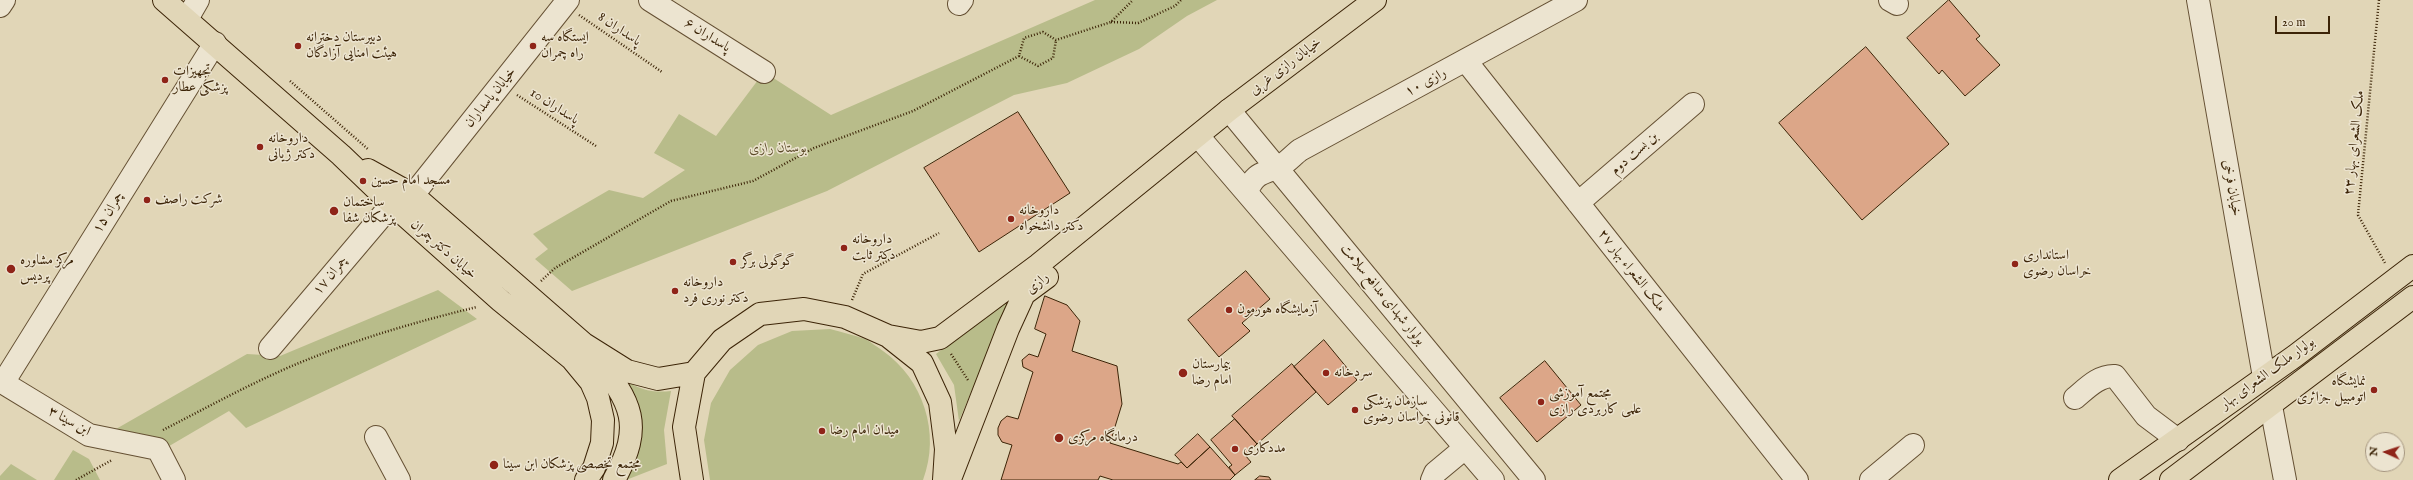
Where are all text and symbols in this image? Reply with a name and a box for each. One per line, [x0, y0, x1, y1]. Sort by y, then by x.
scale bar [2277, 8, 2332, 34]
street label: پاسداران 8 [594, 9, 644, 51]
street label: پاسداران ۶ [681, 15, 733, 57]
text: 20 m [2282, 15, 2305, 30]
place label: دبیرستان دخترانه هیئت امنایی آزادگان [306, 30, 397, 62]
place label: ایستگاه سه راه چمران [541, 30, 589, 62]
street label: خیابان رازی غربی [1247, 35, 1325, 99]
marker: دبیرستان دخترانه هیئت امنایی آزادگان [293, 41, 303, 51]
marker: ایستگاه سه راه چمران [528, 41, 538, 51]
place label: تجهیزات پزشکی عطار [173, 64, 227, 96]
street label: خیابان پاسداران [462, 64, 520, 132]
street label: رازی ۱۰ [1402, 65, 1450, 101]
marker: تجهیزات پزشکی عطار [160, 75, 170, 85]
street label: پاسداران 10 [526, 85, 582, 129]
street label: ملک الشعرای بهار ۲۳ [2341, 90, 2369, 196]
street label: بن بست دوم [1608, 129, 1662, 179]
place label: داروخانه دکتر ژیانی [268, 131, 315, 164]
park label: بوستان رازی [749, 141, 807, 157]
marker: داروخانه دکتر ژیانی [255, 142, 265, 152]
street label: خیابان فرخی [2218, 159, 2244, 217]
place label: مسجد امام حسین [371, 173, 450, 189]
marker: مسجد امام حسین [358, 176, 368, 186]
street label: چمران ۱۵ [90, 189, 128, 237]
place label: شرکت راصف [155, 192, 223, 208]
marker: شرکت راصف [142, 195, 152, 205]
place label: ساختمان پزشکان شفا [343, 195, 395, 228]
place label: داروخانه دکتر دانشخواه [1019, 203, 1083, 236]
marker: ساختمان پزشکان شفا [328, 205, 340, 217]
marker: داروخانه دکتر دانشخواه [1006, 214, 1016, 224]
street label: خیابان دکتر چمران [406, 217, 480, 283]
street label: ملک الشعراء بهار ۲۷ [1594, 226, 1668, 316]
place label: داروخانه دکتر ثابت [852, 232, 896, 264]
street label: بولوار شهدای مدافع سلامت [1336, 241, 1428, 349]
marker: داروخانه دکتر ثابت [839, 243, 849, 253]
place label: استانداری خراسان رضوی [2023, 248, 2091, 280]
place label: مرکز مشاوره پردیس [20, 253, 74, 286]
street label: چمران ۱۷ [310, 253, 352, 299]
place label: گوگولی برگر [741, 254, 795, 270]
marker: گوگولی برگر [728, 257, 738, 267]
marker: استانداری خراسان رضوی [2010, 259, 2020, 269]
marker: مرکز مشاوره پردیس [5, 263, 17, 275]
street label: رازی [1023, 270, 1053, 298]
place label: داروخانه دکتر نوری فرد [683, 275, 749, 308]
marker: داروخانه دکتر نوری فرد [670, 286, 680, 296]
place label: آزمایشگاه هورمون [1237, 302, 1318, 318]
marker: آزمایشگاه هورمون [1224, 305, 1234, 315]
street label: بولوار ملک الشعرای بهار [2218, 334, 2318, 414]
place label: بیمارستان امام رضا [1192, 357, 1232, 390]
place label: سردخانه [1334, 365, 1373, 381]
marker: بیمارستان امام رضا [1177, 367, 1189, 379]
marker: سردخانه [1321, 368, 1331, 378]
place label: نمایشگاه اتومبیل جزائری [2297, 374, 2366, 406]
marker: نمایشگاه اتومبیل جزائری [2369, 385, 2379, 395]
place label: مجتمع آموزشی علمی کاربردی رازی [1549, 386, 1641, 418]
place label: سازمان پزشکی قانونی خراسان رضوی [1363, 394, 1460, 426]
marker: مجتمع آموزشی علمی کاربردی رازی [1536, 397, 1546, 407]
street label: ابن سینا ۳ [45, 404, 93, 440]
marker: سازمان پزشکی قانونی خراسان رضوی [1350, 405, 1360, 415]
place label: میدان امام رضا [830, 423, 899, 439]
marker: میدان امام رضا [817, 426, 827, 436]
place label: درمانگاه مرکزی [1068, 430, 1138, 446]
marker: درمانگاه مرکزی [1053, 432, 1065, 444]
north arrow [2365, 432, 2405, 472]
place label: مددکاری [1243, 441, 1286, 457]
marker: مددکاری [1230, 444, 1240, 454]
text: N [2367, 446, 2381, 457]
place label: مجتمع تخصصی پزشکان ابن سینا [503, 457, 641, 473]
marker: مجتمع تخصصی پزشکان ابن سینا [488, 459, 500, 471]

